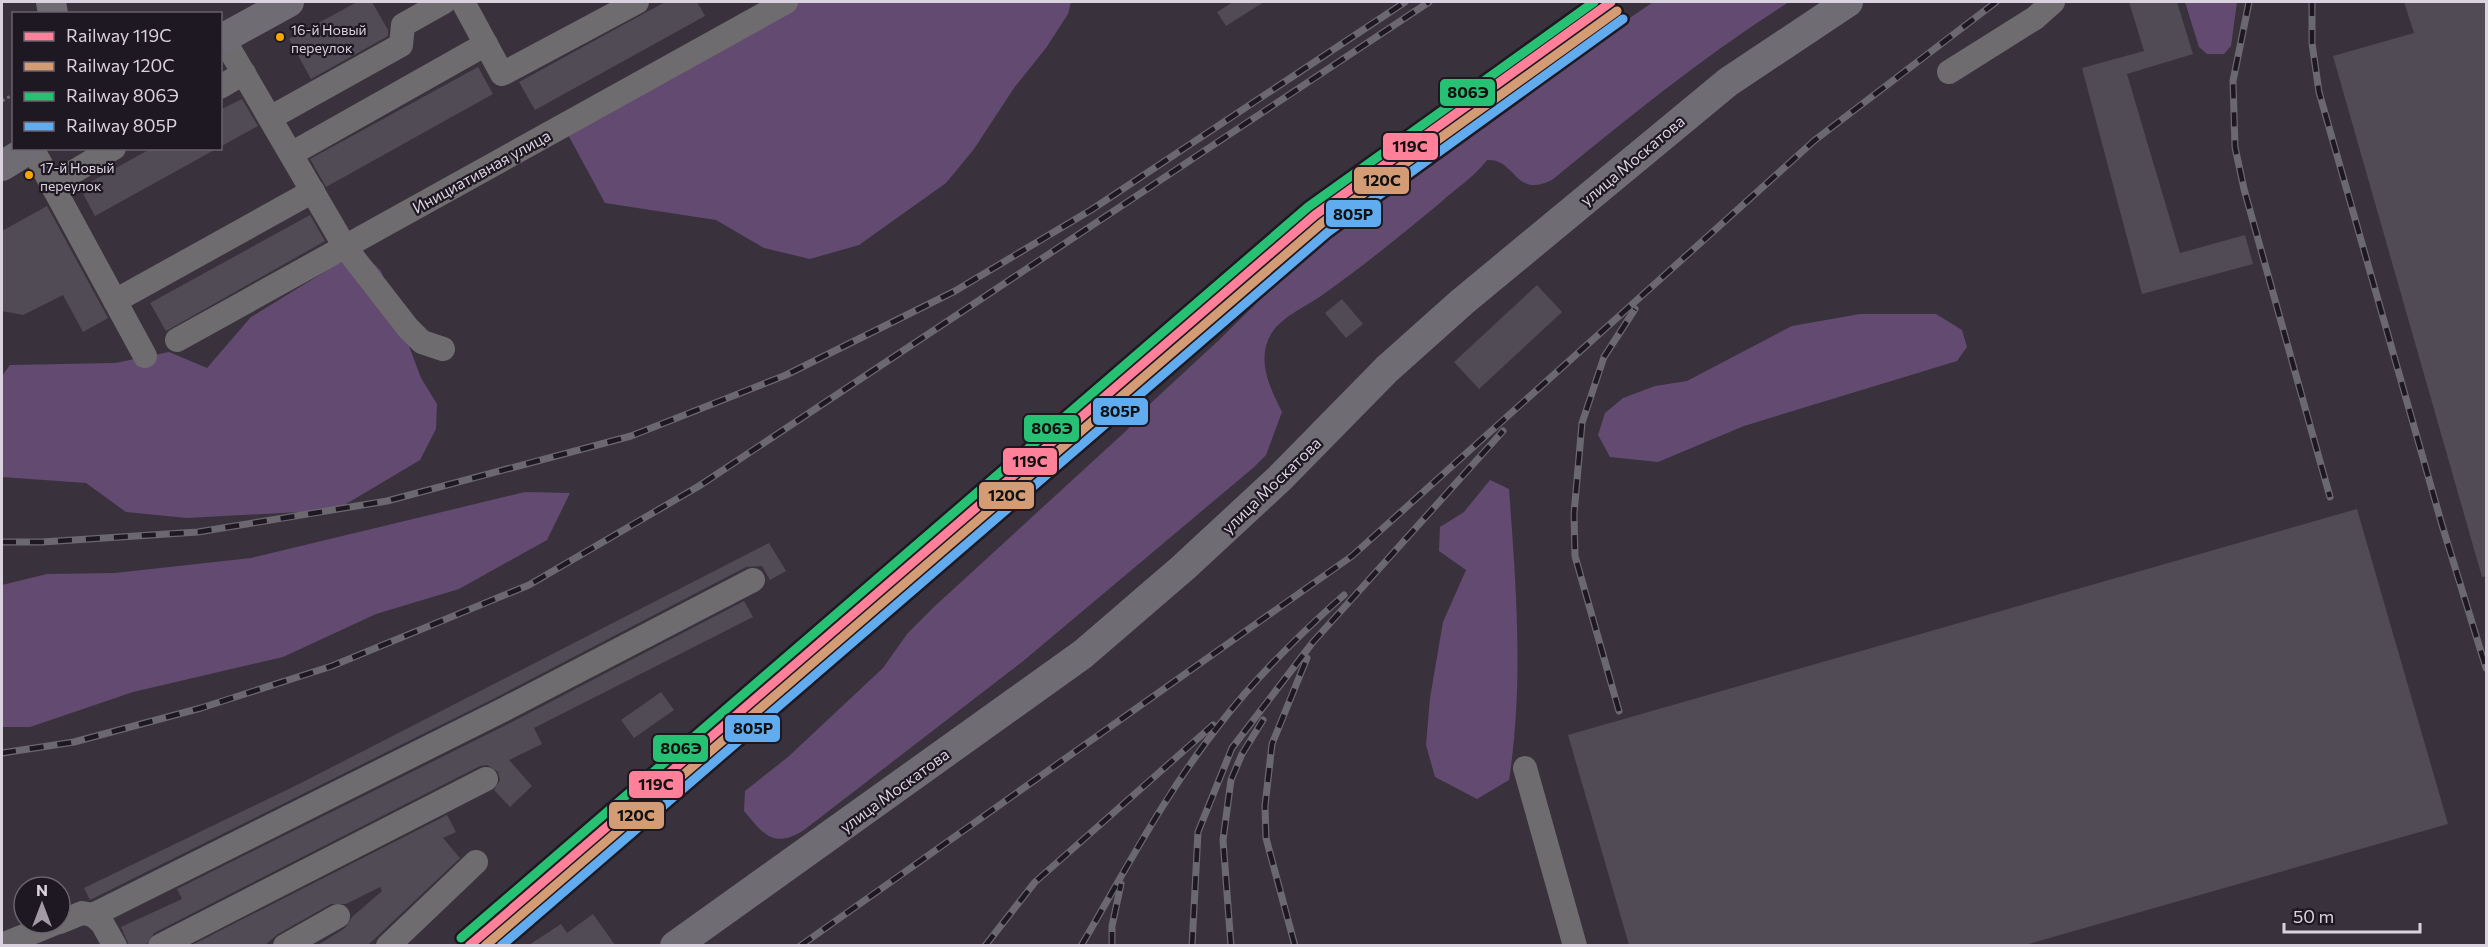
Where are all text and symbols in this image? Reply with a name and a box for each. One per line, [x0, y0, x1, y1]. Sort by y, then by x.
legend [12, 12, 222, 150]
place label: 16-й Новый переулок [291, 21, 367, 56]
text: Railway 119С [66, 24, 171, 46]
marker: 16-й Новый переулок [274, 31, 286, 43]
text: Railway 120С [66, 54, 175, 76]
line badge: 806Э [1439, 78, 1496, 107]
text: 806Э [1447, 82, 1489, 101]
text: Railway 806Э [66, 84, 179, 106]
street label: улица Москатова [1576, 111, 1688, 209]
text: Railway 805Р [66, 114, 177, 136]
street label: Инициативная улица [409, 125, 553, 217]
line badge: 119С [1382, 132, 1439, 161]
text: 119С [1392, 136, 1428, 155]
place label: 17-й Новый переулок [40, 159, 114, 194]
line badge: 120С [1353, 166, 1410, 195]
marker: 17-й Новый переулок [23, 169, 35, 181]
text: 120С [1363, 170, 1401, 189]
line badge: 805Р [1325, 199, 1382, 228]
text: 805Р [1333, 204, 1373, 223]
line badge: 805Р [1092, 397, 1149, 426]
text: 805Р [1100, 401, 1140, 420]
line badge: 806Э [1023, 414, 1080, 443]
text: 806Э [1031, 418, 1073, 437]
street label: улица Москатова [1218, 433, 1324, 537]
line badge: 119С [1002, 447, 1058, 476]
text: 119С [1012, 451, 1048, 470]
line badge: 120С [978, 481, 1035, 510]
text: 120С [988, 485, 1026, 504]
line badge: 805Р [724, 714, 781, 743]
text: 805Р [733, 718, 773, 737]
line badge: 806Э [652, 734, 709, 763]
text: 806Э [660, 738, 702, 757]
street label: улица Москатова [836, 744, 952, 836]
line badge: 119С [628, 770, 684, 799]
text: 119С [638, 774, 674, 793]
line badge: 120С [608, 801, 665, 830]
text: 120С [617, 805, 655, 824]
north arrow [12, 875, 72, 935]
text: N [36, 880, 48, 899]
scale bar [2284, 896, 2420, 934]
text: 50 m [2293, 905, 2334, 927]

